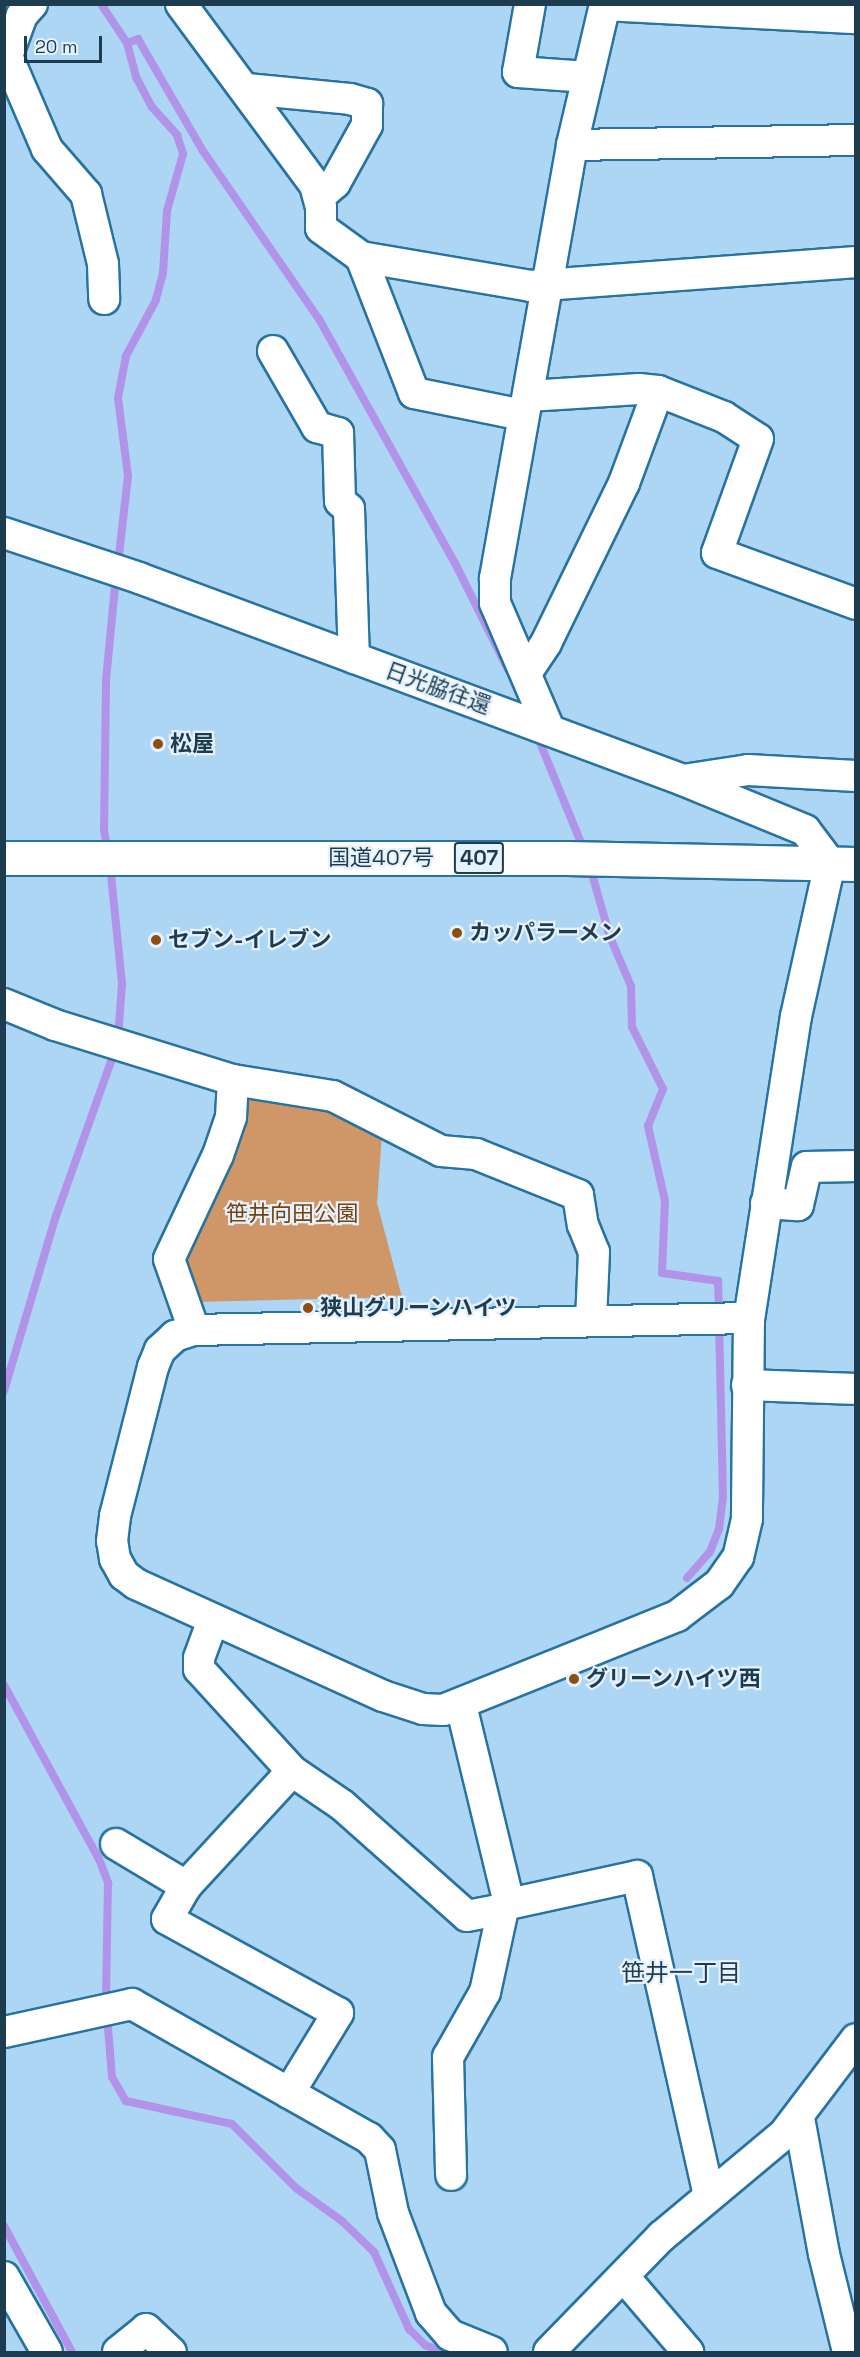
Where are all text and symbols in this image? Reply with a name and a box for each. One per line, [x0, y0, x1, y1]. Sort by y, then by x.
scale bar [27, 24, 105, 62]
text: 20 m [35, 35, 78, 58]
street label: 日光脇往還 [382, 657, 494, 719]
place label: 松屋 [170, 731, 214, 757]
marker: 松屋 [151, 737, 165, 751]
road number: 407 [454, 840, 504, 876]
street label: 国道407号 [328, 845, 434, 871]
place label: カッパラーメン [469, 920, 623, 946]
marker: カッパラーメン [450, 926, 464, 940]
place label: セブン-イレブン [168, 927, 332, 953]
marker: セブン-イレブン [149, 933, 163, 947]
park label: 笹井向田公園 [226, 1201, 358, 1227]
place label: 狭山グリーンハイツ [320, 1295, 518, 1321]
marker: 狭山グリーンハイツ [301, 1301, 315, 1315]
place label: グリーンハイツ西 [586, 1666, 762, 1692]
marker: グリーンハイツ西 [567, 1672, 581, 1686]
district label: 笹井一丁目 [621, 1959, 741, 1987]

